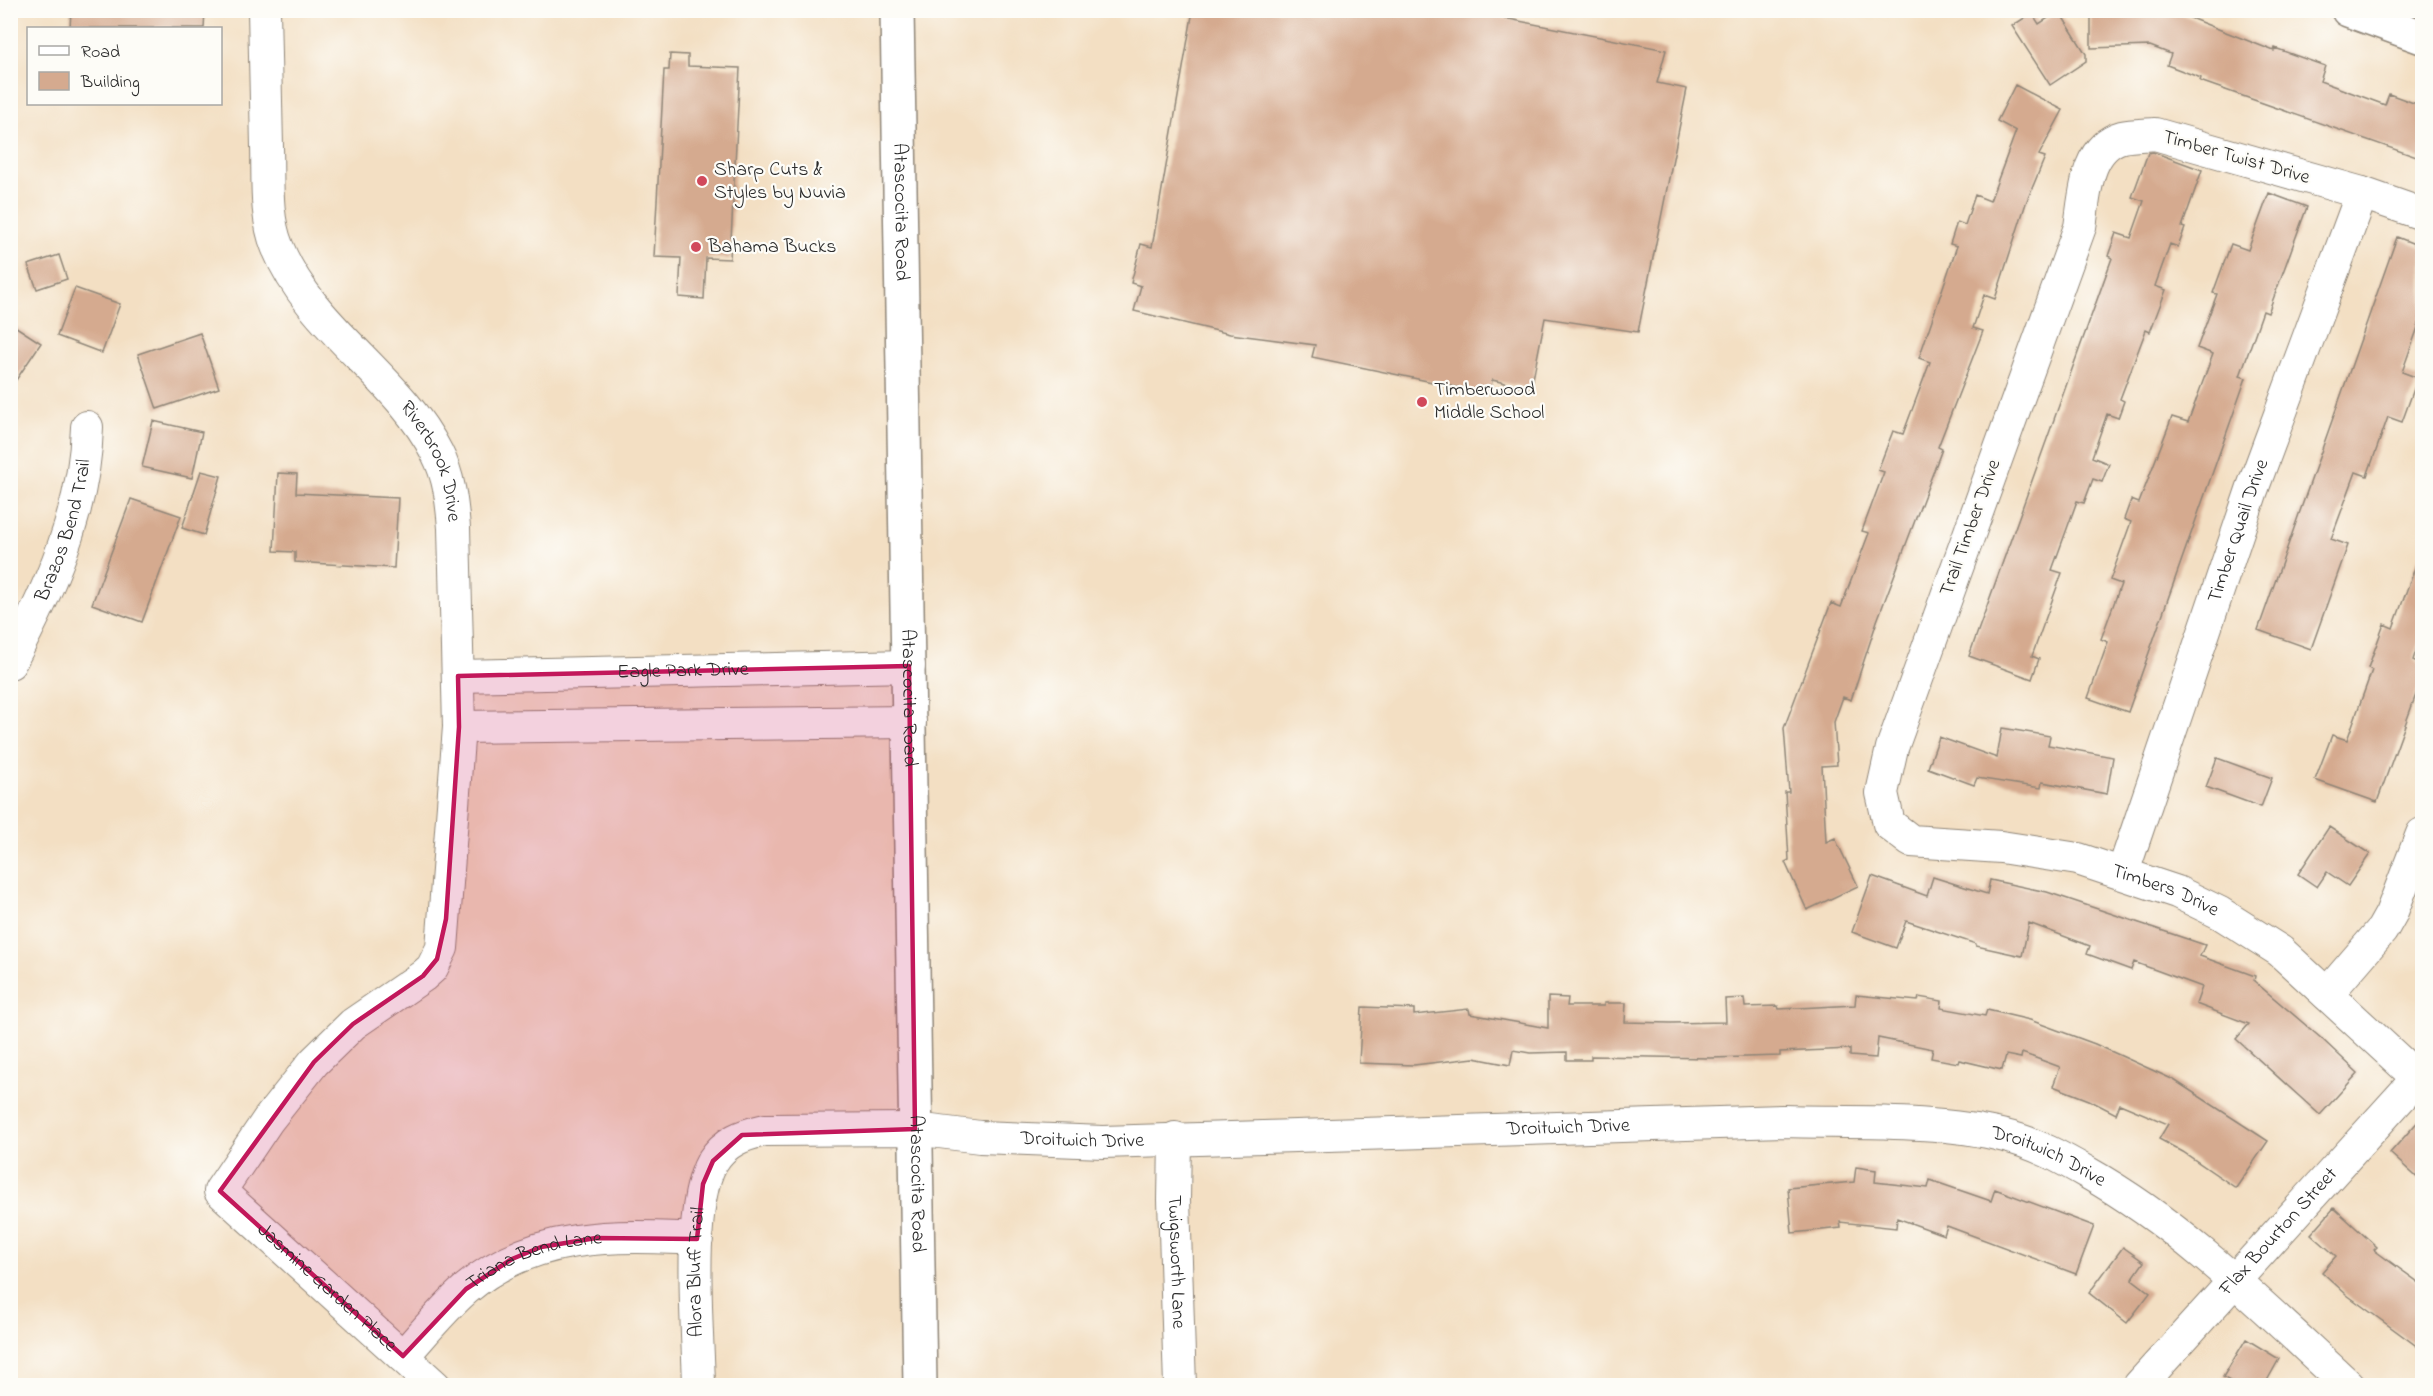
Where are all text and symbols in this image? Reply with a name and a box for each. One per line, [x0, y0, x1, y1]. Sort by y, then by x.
legend [27, 27, 222, 105]
text: Road [81, 40, 120, 66]
text: Building [80, 70, 140, 97]
street label: Timber Twist Drive [2159, 123, 2313, 193]
street label: Atascocita Road [885, 143, 916, 281]
place label: Sharp Cuts & Styles by Nuvia [714, 156, 846, 208]
marker: Sharp Cuts & Styles by Nuvia [695, 174, 709, 188]
place label: Bahama Bucks [707, 233, 837, 262]
marker: Bahama Bucks [689, 240, 703, 254]
place label: Timberwood Middle School [1434, 376, 1544, 428]
street label: Riverbrook Drive [393, 395, 468, 523]
marker: Timberwood Middle School [1415, 395, 1429, 409]
street label: Timber Quail Drive [2200, 455, 2277, 607]
street label: Trail Timber Drive [1933, 456, 2009, 600]
street label: Brazos Bend Trail [28, 457, 99, 607]
street label: Atascocita Road [893, 629, 924, 767]
street label: Eagle Park Drive [617, 655, 749, 687]
street label: Timbers Drive [2108, 857, 2224, 925]
street label: Droitwich Drive [1505, 1111, 1630, 1144]
street label: Atascocita Road [901, 1115, 932, 1253]
street label: Droitwich Drive [1987, 1118, 2111, 1195]
street label: Droitwich Drive [1019, 1124, 1145, 1157]
street label: Flax Bourton Street [2212, 1161, 2345, 1303]
street label: Twigsworth Lane [1159, 1195, 1193, 1329]
street label: Alora Bluff Trail [681, 1205, 713, 1338]
street label: Jasmine Garden Place [250, 1216, 404, 1359]
street label: Triana Bend Lane [460, 1224, 603, 1298]

